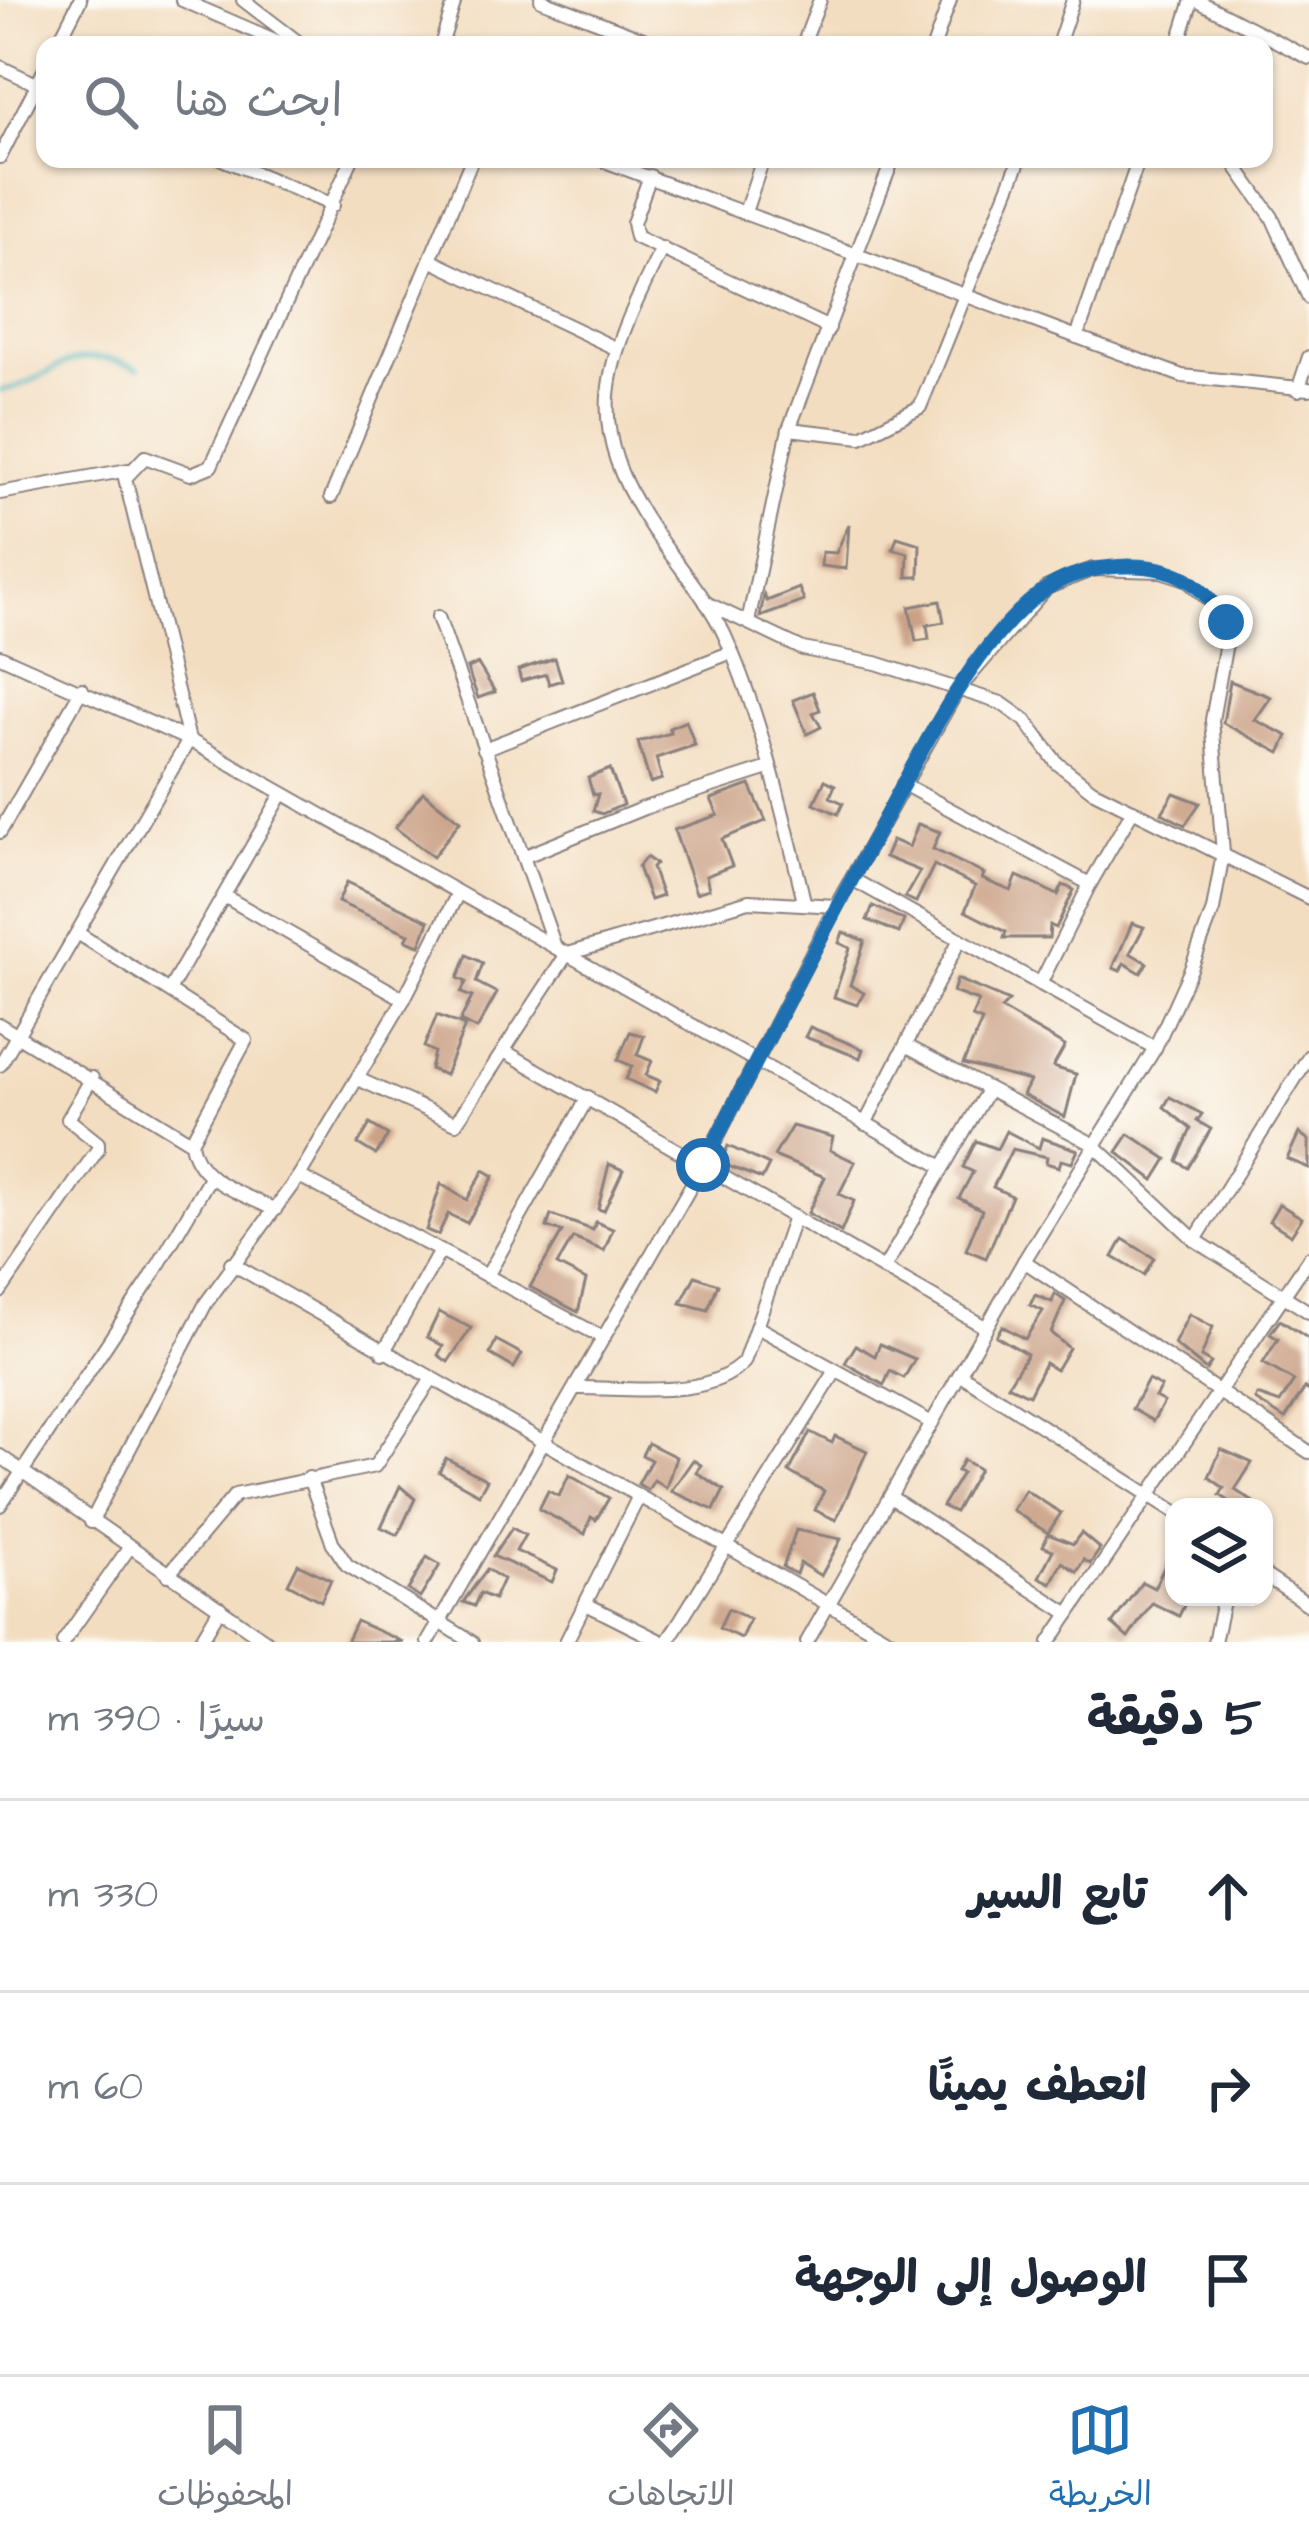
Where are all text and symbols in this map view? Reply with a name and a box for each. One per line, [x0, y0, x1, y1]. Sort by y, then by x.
search box [36, 36, 1273, 168]
icon: search [78, 69, 144, 135]
text: ابحث هنا [174, 71, 342, 133]
route end [1199, 595, 1253, 649]
route start [676, 1138, 730, 1192]
map controls [1165, 1498, 1273, 1606]
button: layers [1165, 1498, 1273, 1606]
text: 5 دقيقة [1087, 1684, 1261, 1755]
text: سيرًا · 390 m [48, 1693, 265, 1747]
icon: ahead [1195, 1863, 1261, 1929]
text: تابع السير [969, 1864, 1147, 1926]
text: 330 m [48, 1869, 158, 1923]
icon: right [1195, 2055, 1261, 2121]
text: انعطف يمينًا [928, 2056, 1147, 2118]
text: 60 m [48, 2061, 143, 2115]
icon: arrive [1195, 2247, 1261, 2313]
text: الوصول إلى الوجهة [795, 2248, 1147, 2310]
tab: المحفوظات [157, 2397, 293, 2523]
tab: الاتجاهات [607, 2397, 735, 2523]
tab: الخريطة [1049, 2397, 1152, 2523]

